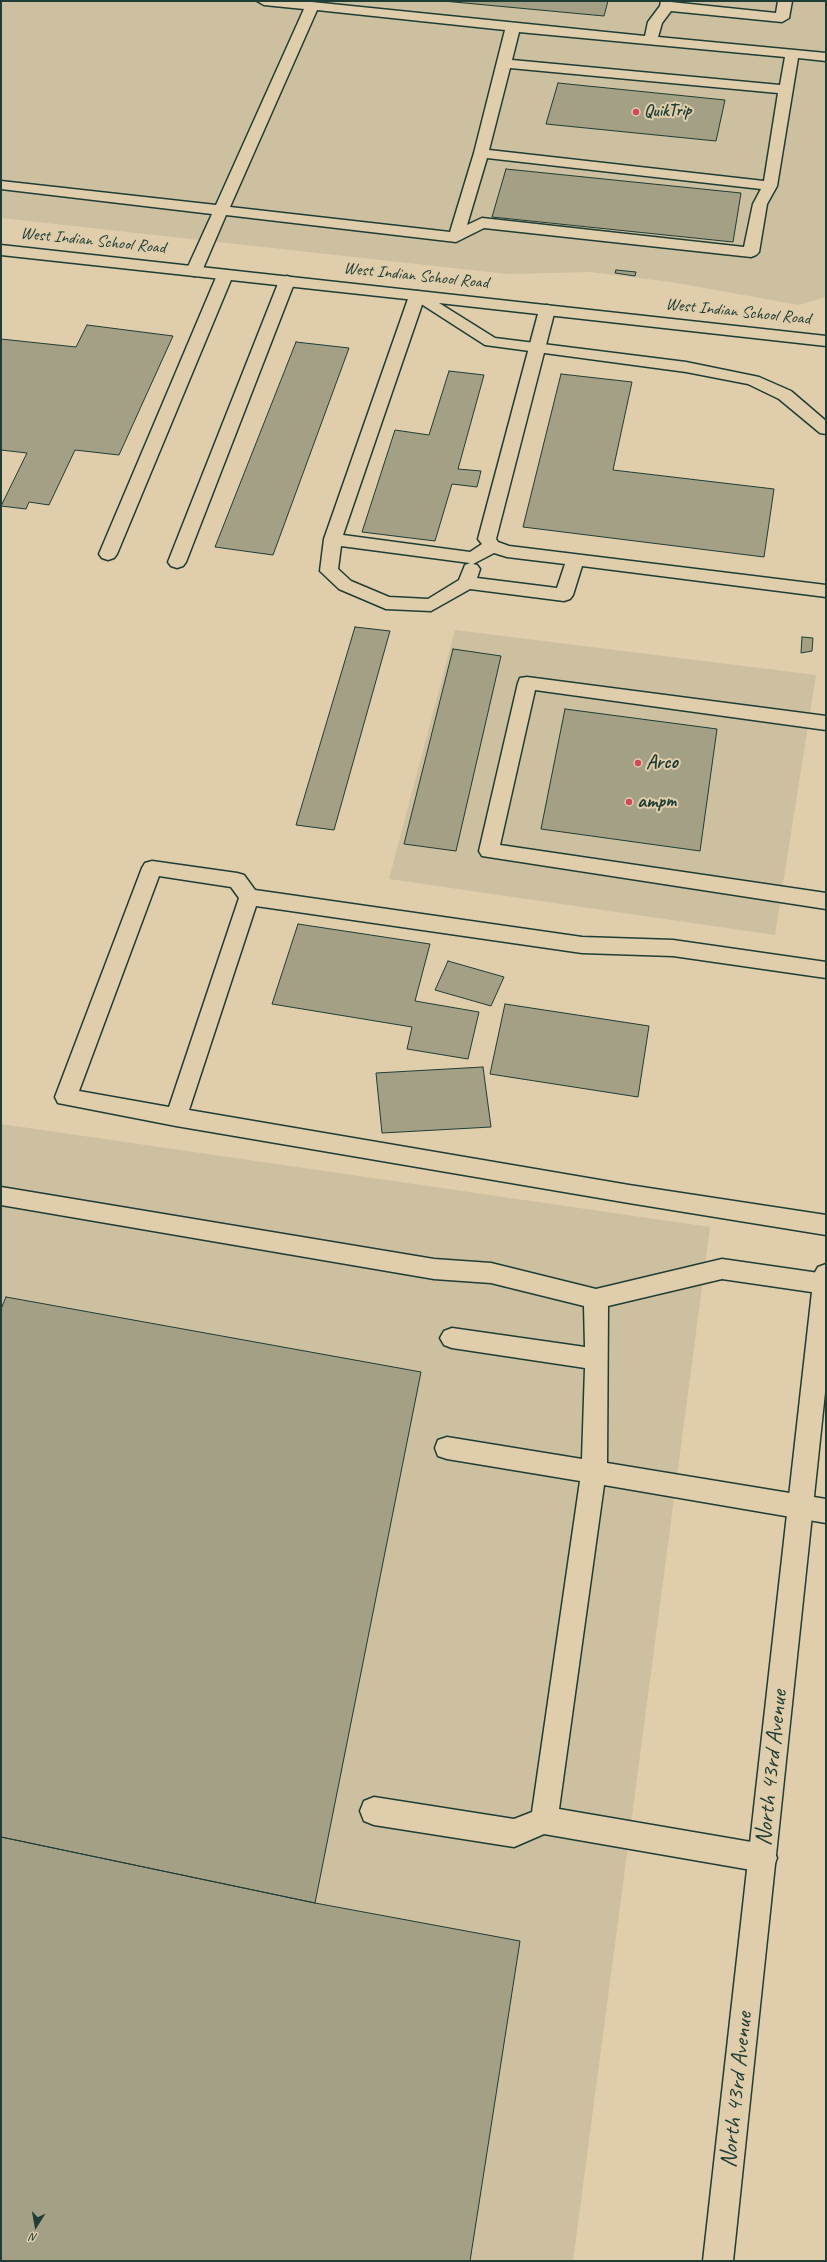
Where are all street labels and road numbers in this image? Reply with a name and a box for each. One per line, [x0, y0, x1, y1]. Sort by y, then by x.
street label: West Indian School Road [20, 223, 166, 259]
street label: West Indian School Road [343, 258, 489, 294]
street label: West Indian School Road [665, 294, 811, 330]
street label: North 43rd Avenue [749, 1689, 795, 1847]
street label: North 43rd Avenue [714, 2011, 760, 2169]

